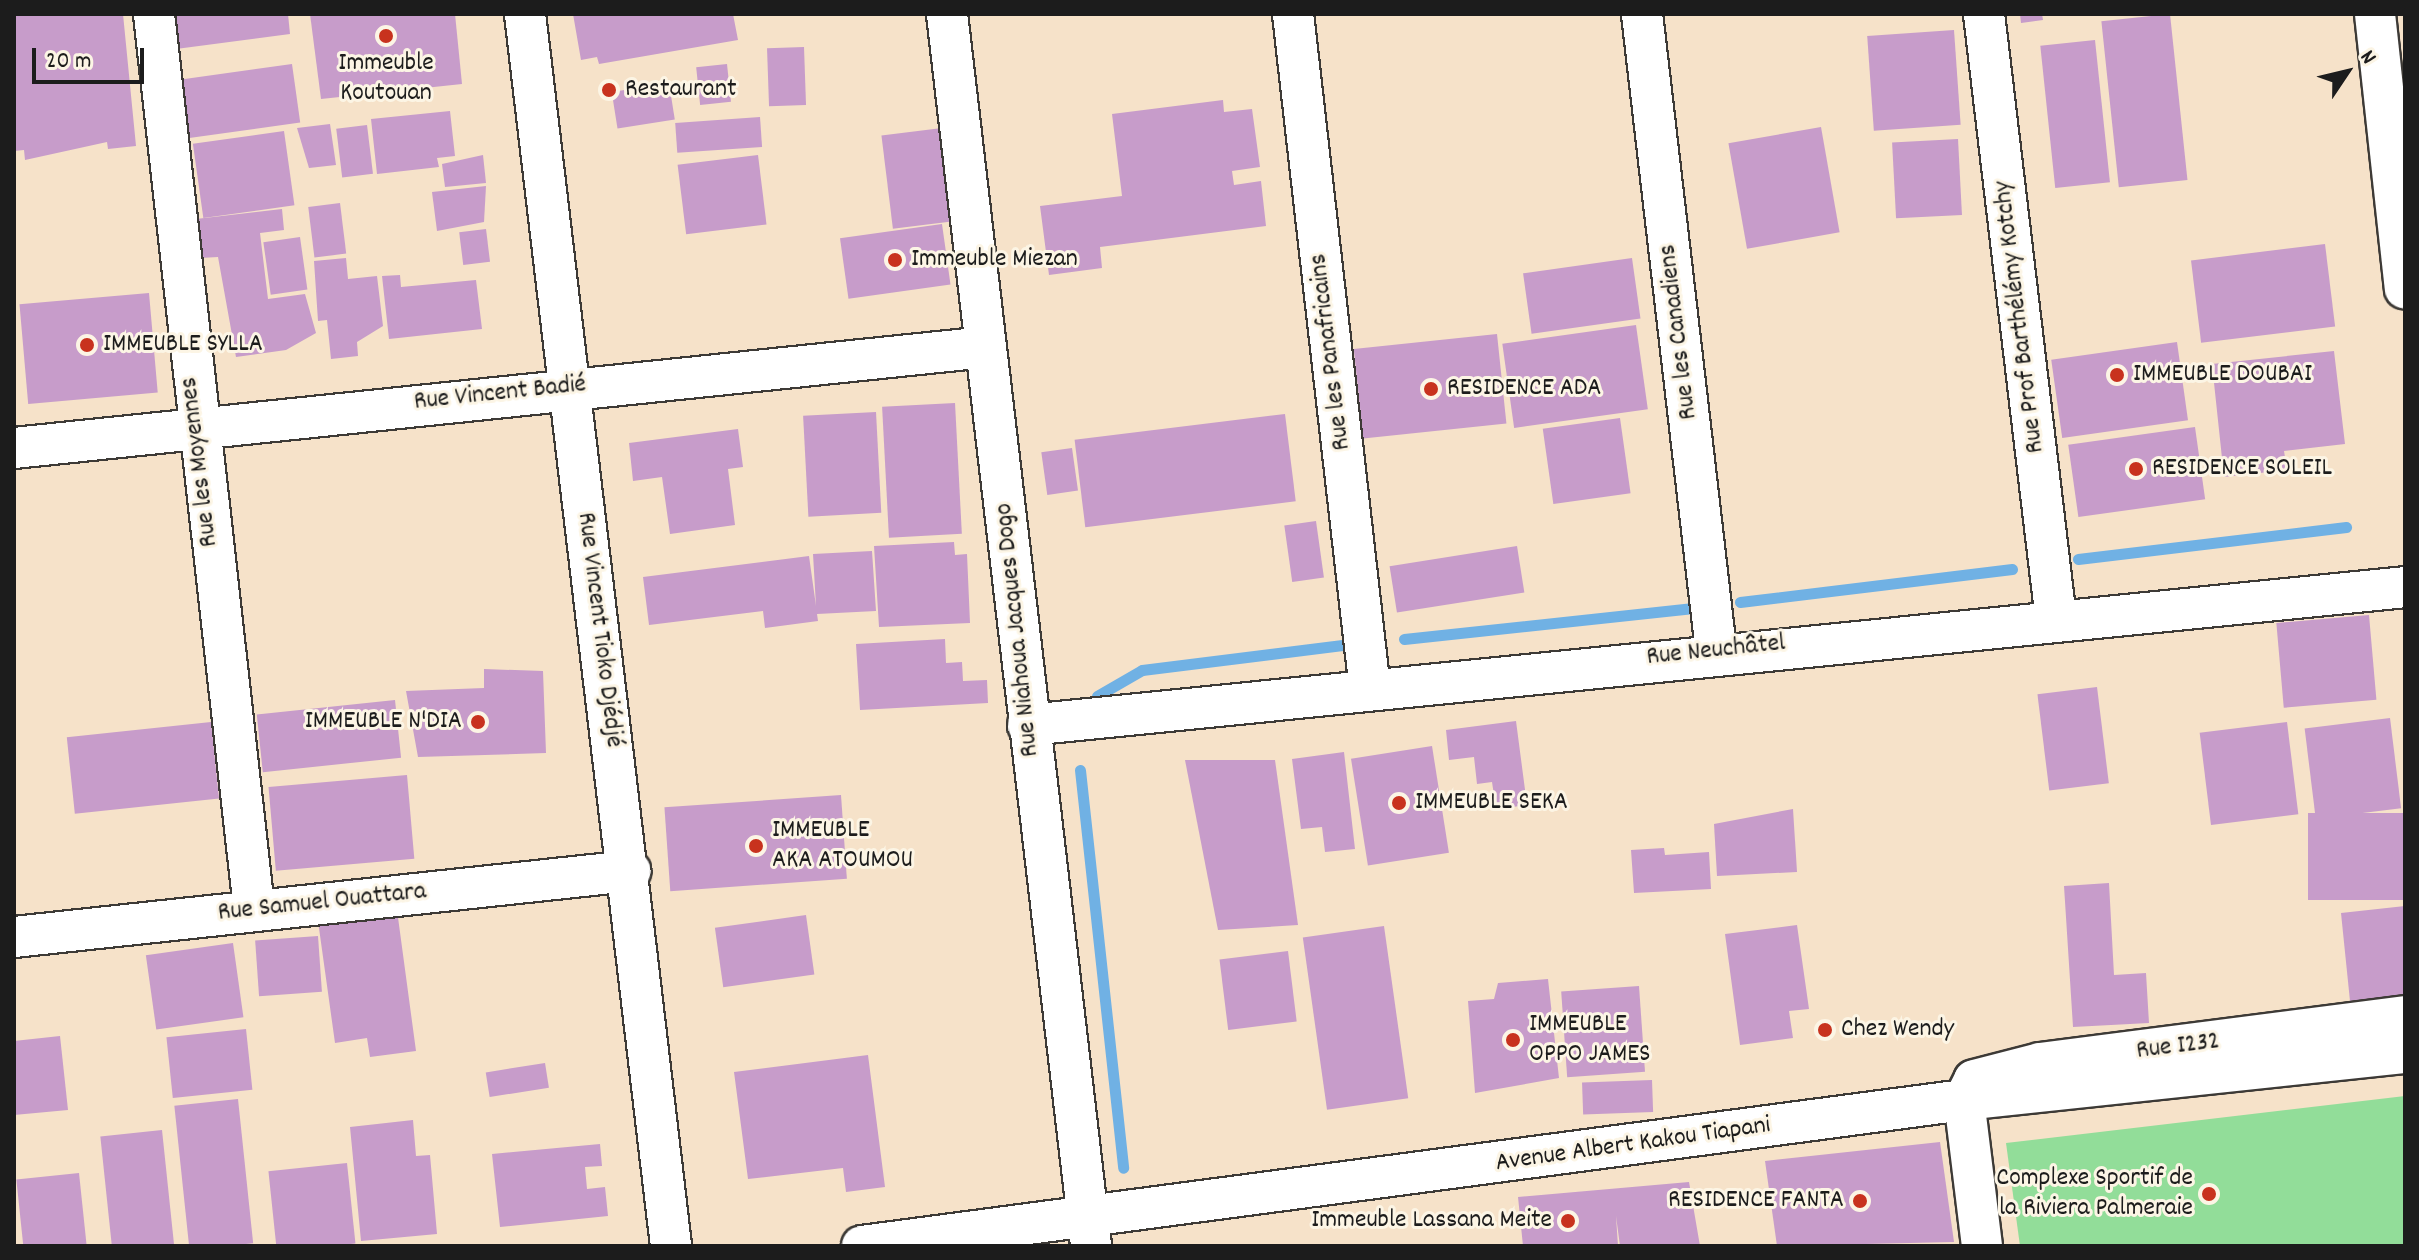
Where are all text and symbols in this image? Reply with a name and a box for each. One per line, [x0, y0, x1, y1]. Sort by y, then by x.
marker: Immeuble Koutouan [377, 27, 395, 45]
scale bar [36, 32, 148, 82]
north arrow [2307, 32, 2387, 112]
text: 20 m [46, 45, 92, 79]
text: N [2351, 45, 2383, 71]
place label: Immeuble Koutouan [338, 48, 434, 110]
place label: Restaurant [625, 74, 736, 106]
marker: Restaurant [600, 81, 618, 99]
street label: Rue Prof Barthélémy Kotchy [1988, 179, 2052, 455]
street label: Rue les Canadiens [1653, 243, 1705, 421]
place label: Immeuble Miezan [911, 244, 1078, 276]
marker: Immeuble Miezan [886, 251, 904, 269]
street label: Rue les Panafricains [1303, 252, 1359, 452]
place label: IMMEUBLE SYLLA [103, 329, 263, 361]
marker: IMMEUBLE SYLLA [78, 336, 96, 354]
place label: IMMEUBLE DOUBAI [2133, 359, 2312, 391]
marker: IMMEUBLE DOUBAI [2108, 366, 2126, 384]
street label: Rue Vincent Badié [413, 369, 587, 419]
place label: RESIDENCE ADA [1447, 373, 1601, 405]
street label: Rue les Moyennes [174, 375, 226, 549]
marker: RESIDENCE ADA [1422, 380, 1440, 398]
place label: RESIDENCE SOLEIL [2152, 453, 2332, 485]
marker: RESIDENCE SOLEIL [2127, 460, 2145, 478]
street label: Rue Niahoua Jacques Dogo [989, 502, 1047, 758]
street label: Rue Vincent Tioko Djédjé [569, 511, 629, 749]
street label: Rue Neuchâtel [1645, 628, 1787, 674]
place label: IMMEUBLE N'DIA [305, 706, 462, 738]
marker: IMMEUBLE N'DIA [469, 713, 487, 731]
place label: IMMEUBLE SEKA [1415, 787, 1568, 819]
marker: IMMEUBLE SEKA [1390, 794, 1408, 812]
place label: IMMEUBLE AKA ATOUMOU [772, 815, 913, 876]
marker: IMMEUBLE AKA ATOUMOU [747, 837, 765, 855]
street label: Rue Samuel Ouattara [216, 877, 428, 929]
place label: IMMEUBLE OPPO JAMES [1529, 1009, 1651, 1070]
place label: Chez Wendy [1841, 1014, 1954, 1046]
marker: Chez Wendy [1816, 1021, 1834, 1039]
street label: Rue I232 [2135, 1026, 2221, 1068]
marker: IMMEUBLE OPPO JAMES [1504, 1031, 1522, 1049]
street label: Avenue Albert Kakou Tiapani [1494, 1110, 1772, 1180]
place label: Complexe Sportif de la Riviera Palmeraie [1996, 1163, 2193, 1224]
place label: RESIDENCE FANTA [1668, 1185, 1844, 1217]
marker: Complexe Sportif de la Riviera Palmeraie [2200, 1185, 2218, 1203]
marker: RESIDENCE FANTA [1851, 1192, 1869, 1210]
place label: Immeuble Lassana Meite [1311, 1205, 1552, 1237]
marker: Immeuble Lassana Meite [1559, 1212, 1577, 1230]

